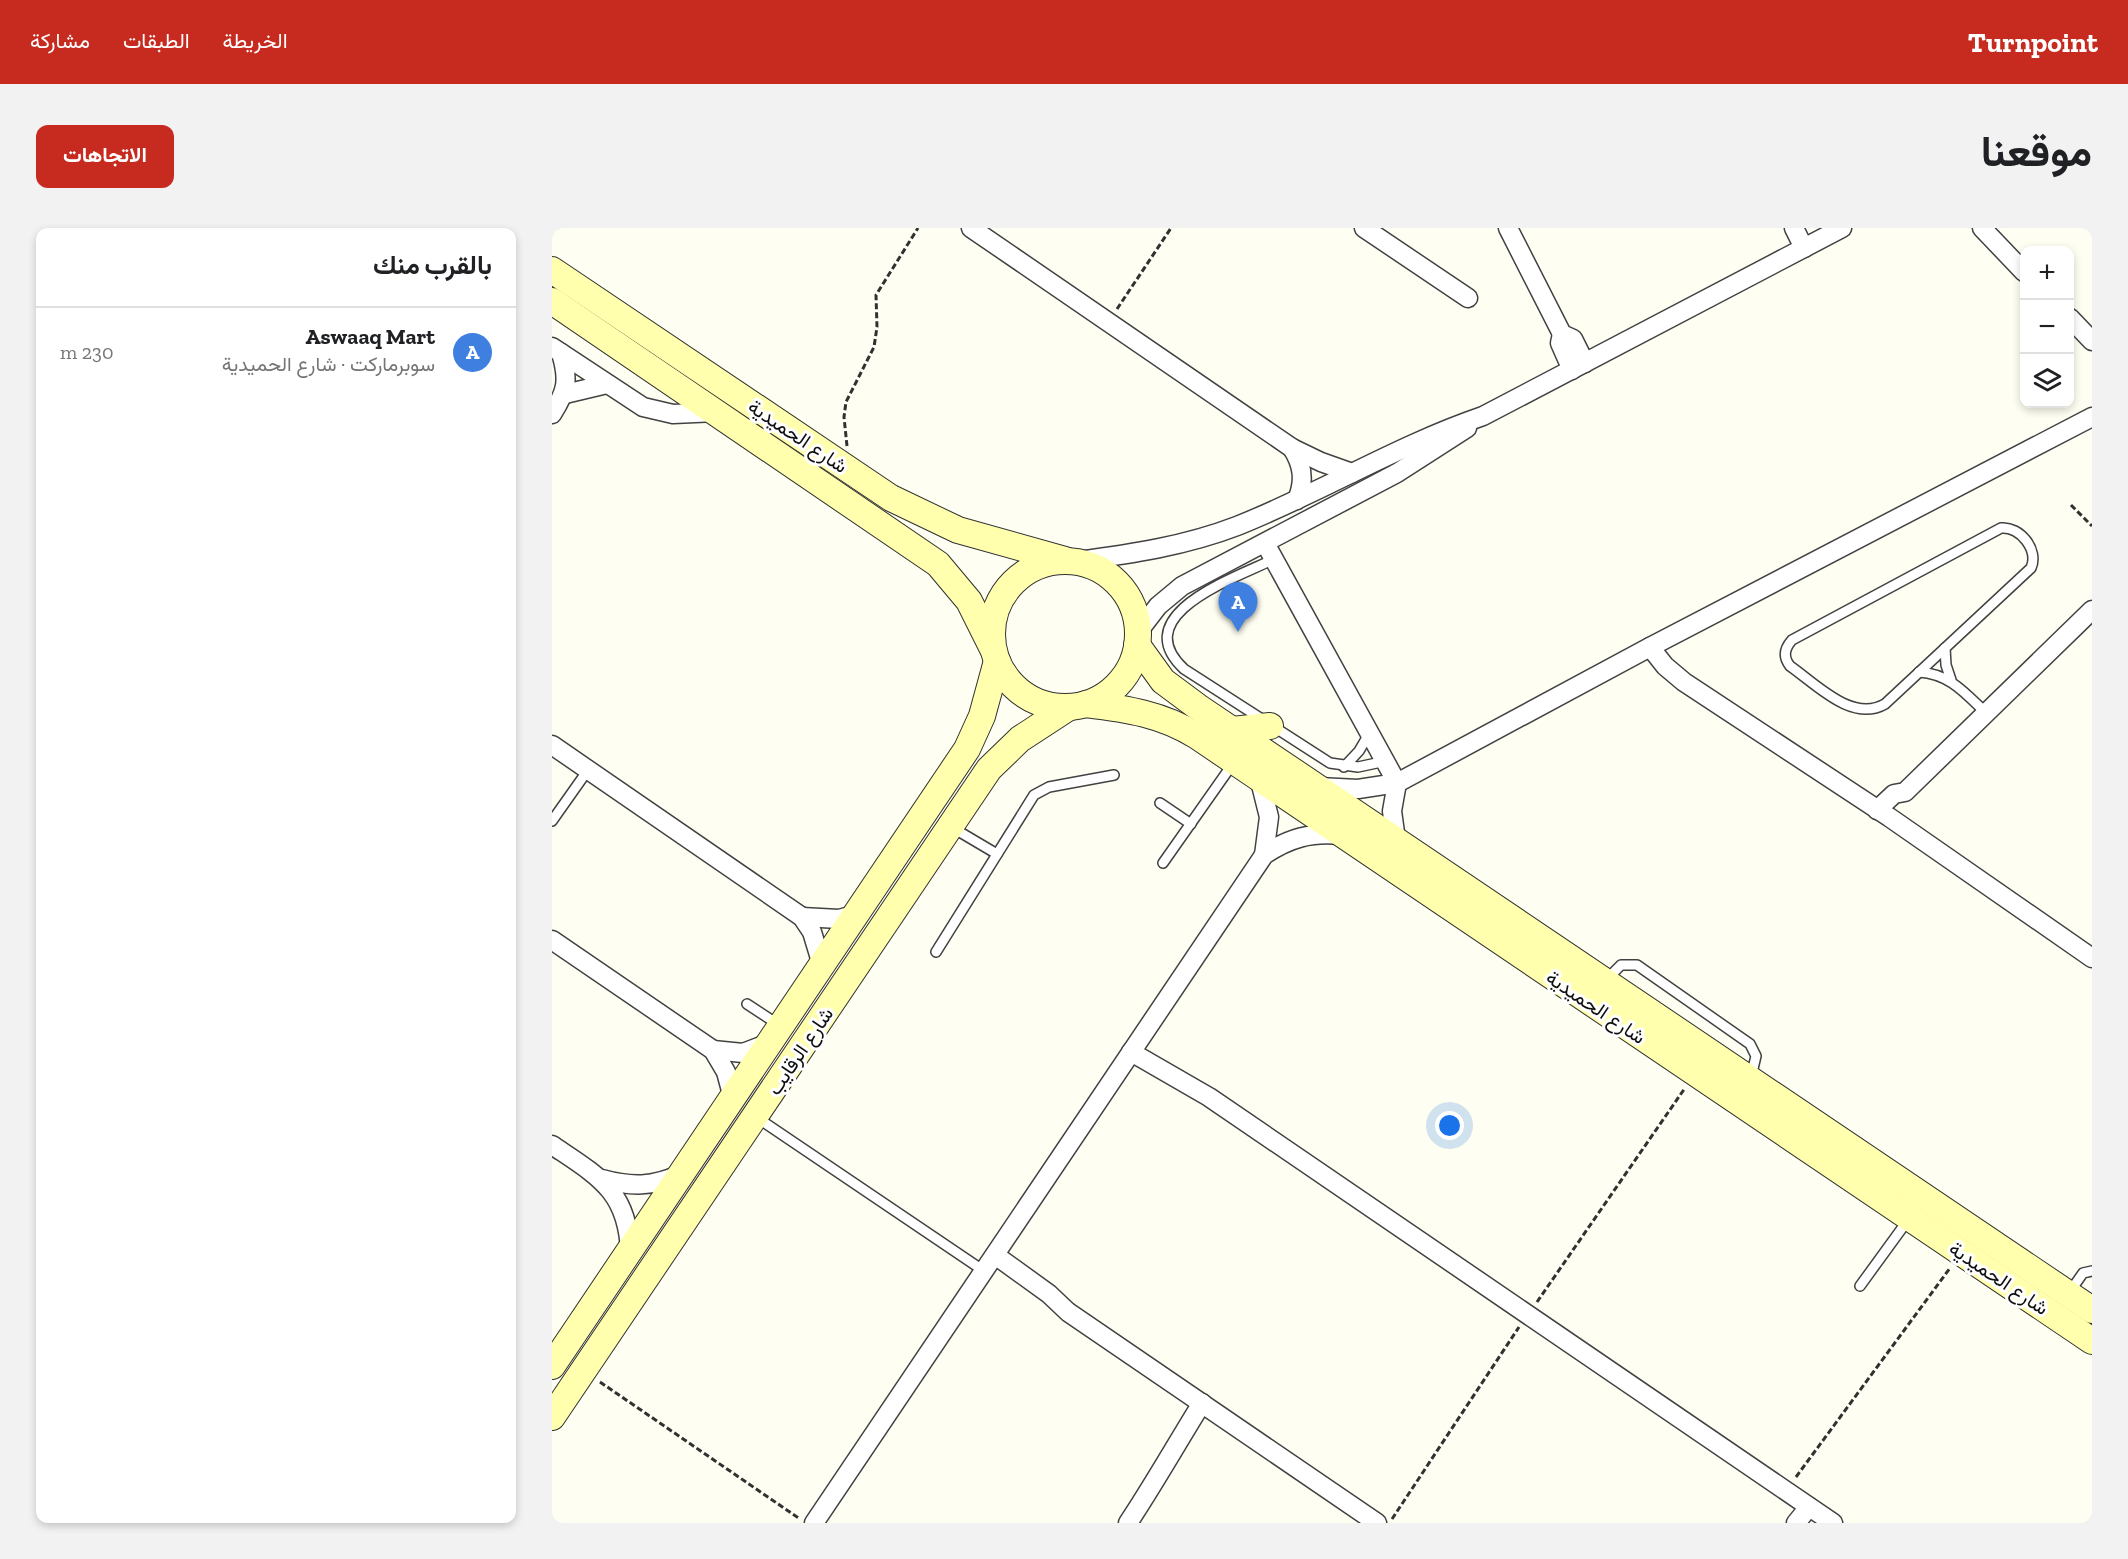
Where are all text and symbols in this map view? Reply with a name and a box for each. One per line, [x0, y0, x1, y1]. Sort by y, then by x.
text: Turnpoint [1968, 26, 2098, 59]
text: مشاركة [30, 28, 90, 53]
text: الطبقات [123, 28, 190, 53]
text: الخريطة [223, 28, 288, 53]
button: الاتجاهات [36, 125, 174, 188]
text: موقعنا [1981, 126, 2092, 177]
map controls [2020, 246, 2074, 408]
button: + [2020, 246, 2074, 300]
text: بالقرب منك [373, 249, 492, 281]
button: − [2020, 300, 2074, 354]
text: Aswaaq Mart [305, 323, 435, 350]
text: 230 m [60, 340, 113, 364]
text: A [466, 340, 479, 364]
text: سوبرماركت · شارع الحميدية [222, 352, 435, 376]
button: layers [2020, 354, 2074, 408]
street label: شارع الحميدية [743, 394, 852, 480]
pin: A [1218, 582, 1258, 632]
street label: شارع الحميدية [1541, 965, 1650, 1051]
street label: شارع الرقايب [762, 1003, 840, 1101]
your location [1435, 1111, 1464, 1140]
street label: شارع الحميدية [1944, 1236, 2053, 1322]

